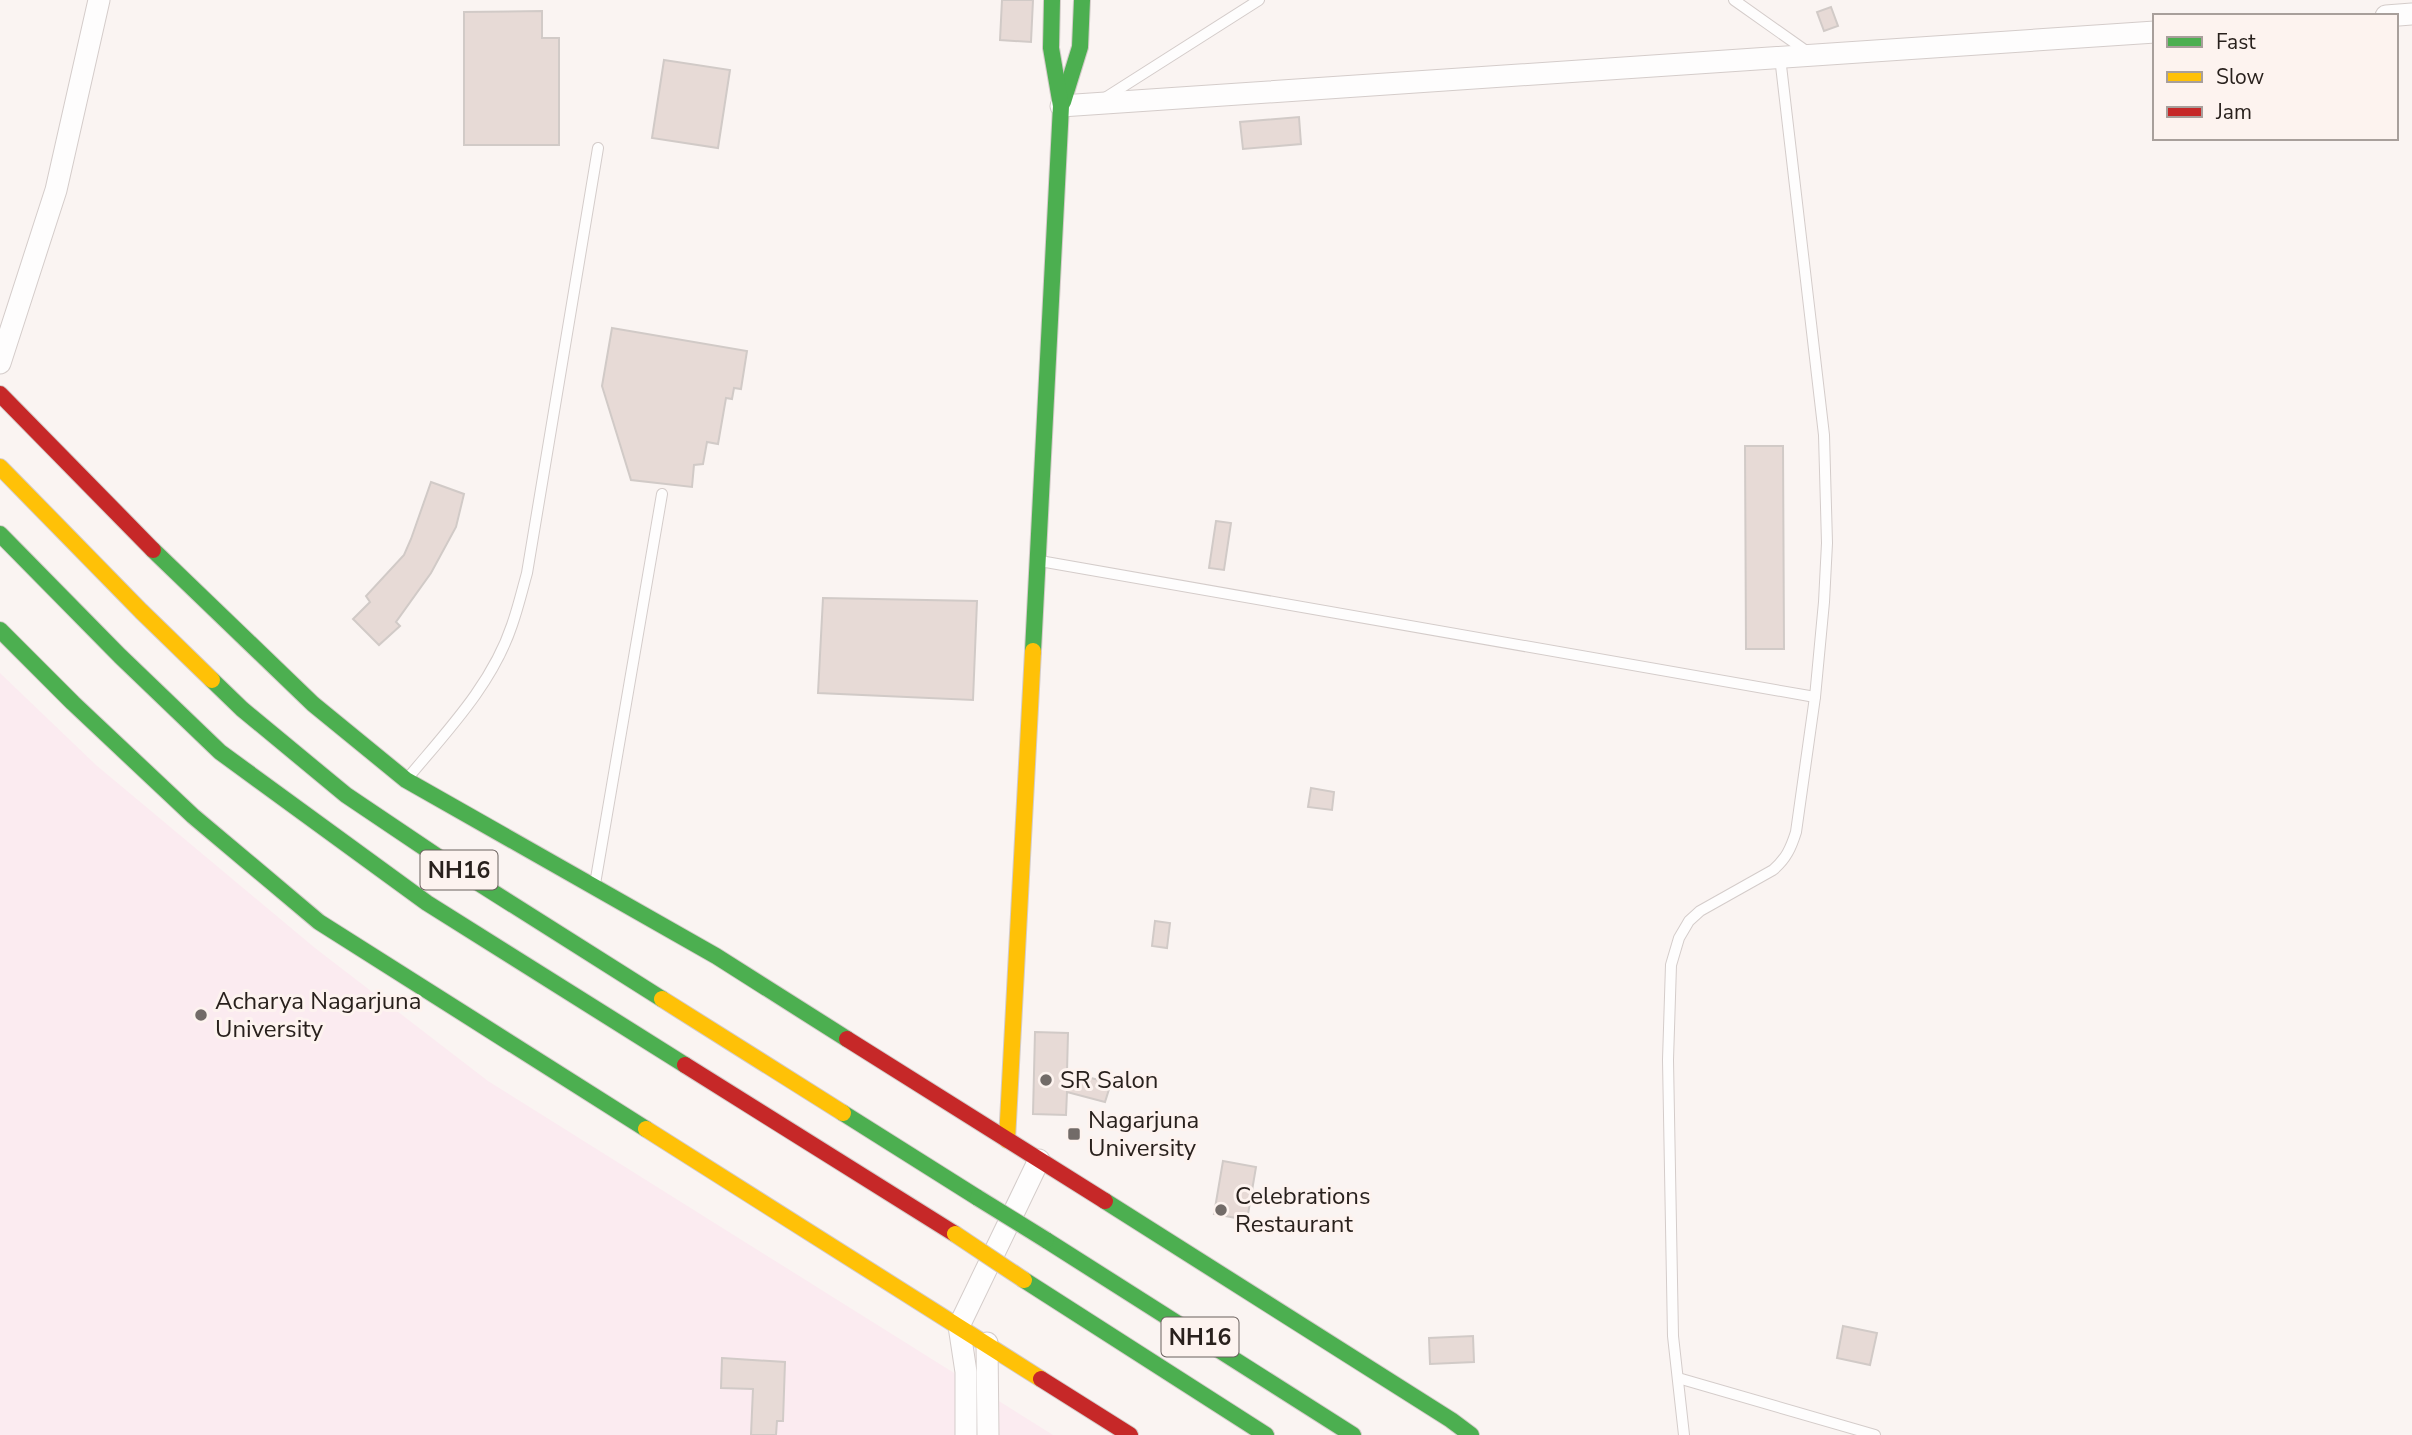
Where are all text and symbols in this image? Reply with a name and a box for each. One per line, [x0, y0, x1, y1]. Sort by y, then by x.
legend [2153, 14, 2398, 140]
text: Fast [2216, 28, 2256, 56]
text: Slow [2216, 63, 2265, 91]
text: Jam [2215, 98, 2252, 126]
road number: NH16 [420, 850, 498, 890]
place label: Acharya Nagarjuna University [215, 985, 421, 1045]
marker: Acharya Nagarjuna University [193, 1007, 209, 1023]
place label: SR Salon [1060, 1064, 1158, 1096]
marker: SR Salon [1038, 1072, 1054, 1088]
place label: Nagarjuna University [1088, 1104, 1199, 1164]
marker: Nagarjuna University [1066, 1126, 1082, 1142]
place label: Celebrations Restaurant [1235, 1180, 1371, 1240]
marker: Celebrations Restaurant [1213, 1202, 1229, 1218]
road number: NH16 [1162, 1318, 1238, 1356]

